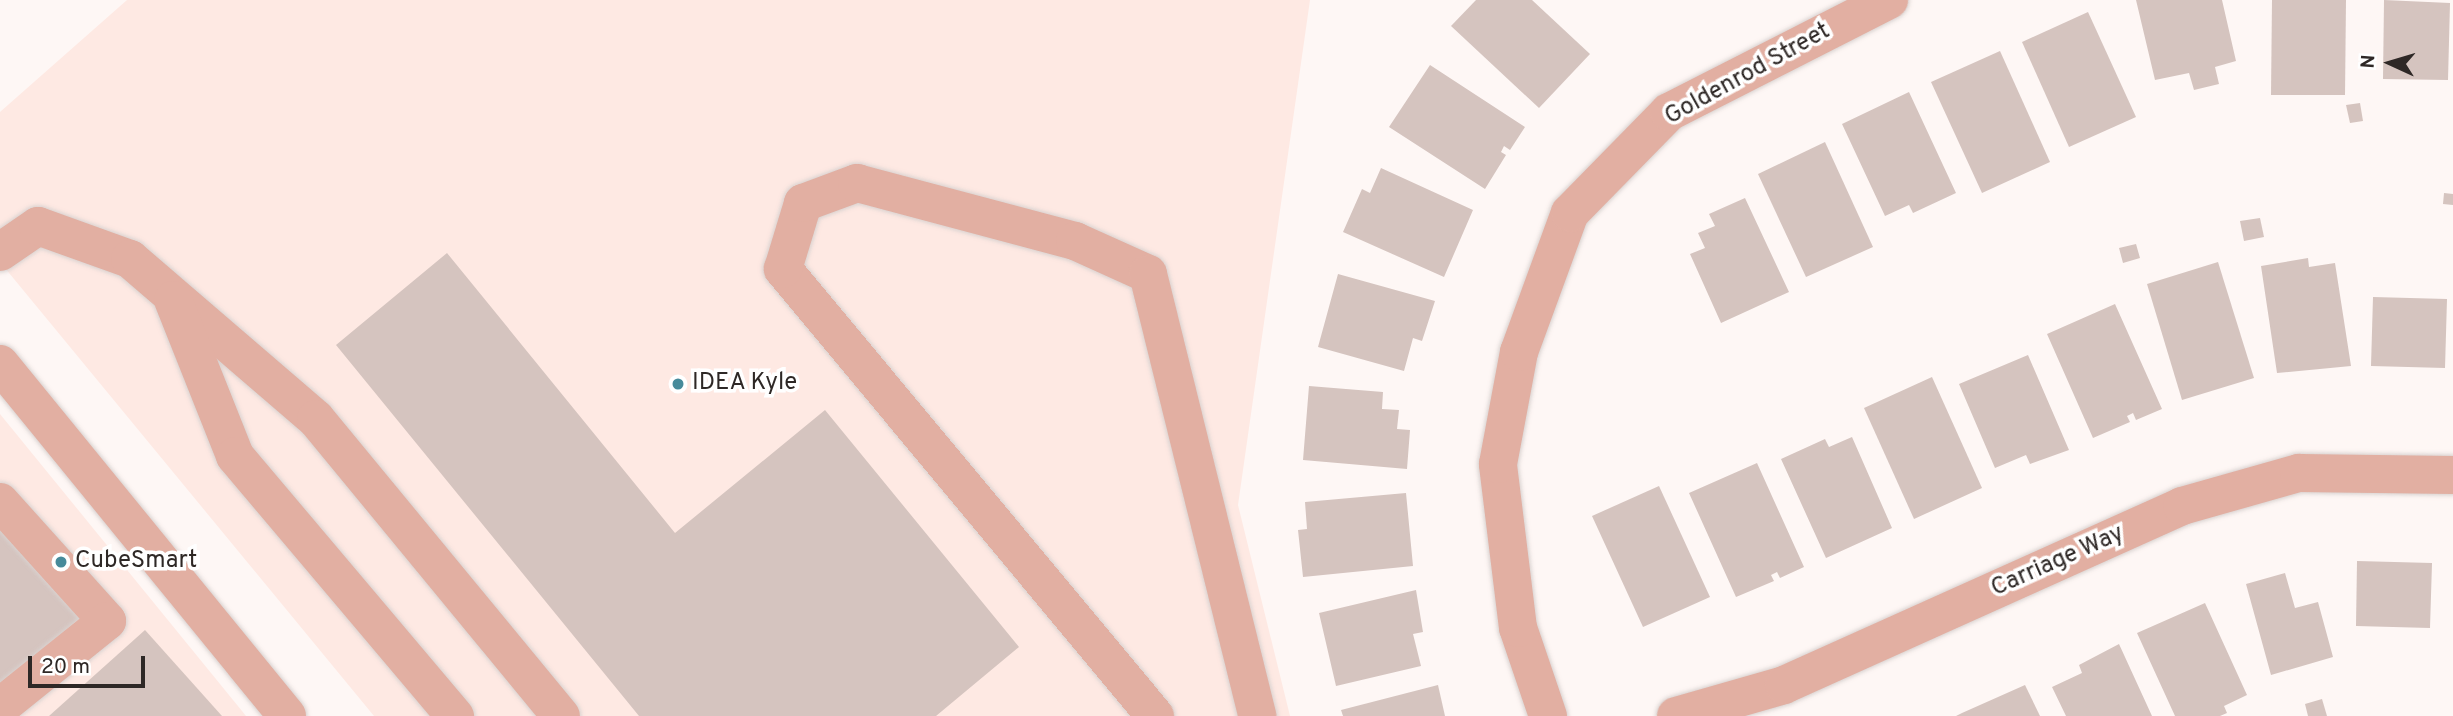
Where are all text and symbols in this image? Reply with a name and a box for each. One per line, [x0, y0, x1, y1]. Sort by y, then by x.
street label: Goldenrod Street [1660, 18, 1836, 132]
north arrow [2355, 28, 2425, 98]
text: N [2357, 54, 2381, 69]
place label: IDEA Kyle [692, 370, 798, 398]
marker: IDEA Kyle [670, 376, 686, 392]
street label: Carriage Way [1987, 520, 2129, 604]
place label: CubeSmart [75, 548, 197, 576]
marker: CubeSmart [53, 554, 69, 570]
scale bar [32, 642, 149, 686]
text: 20 m [41, 654, 90, 681]

